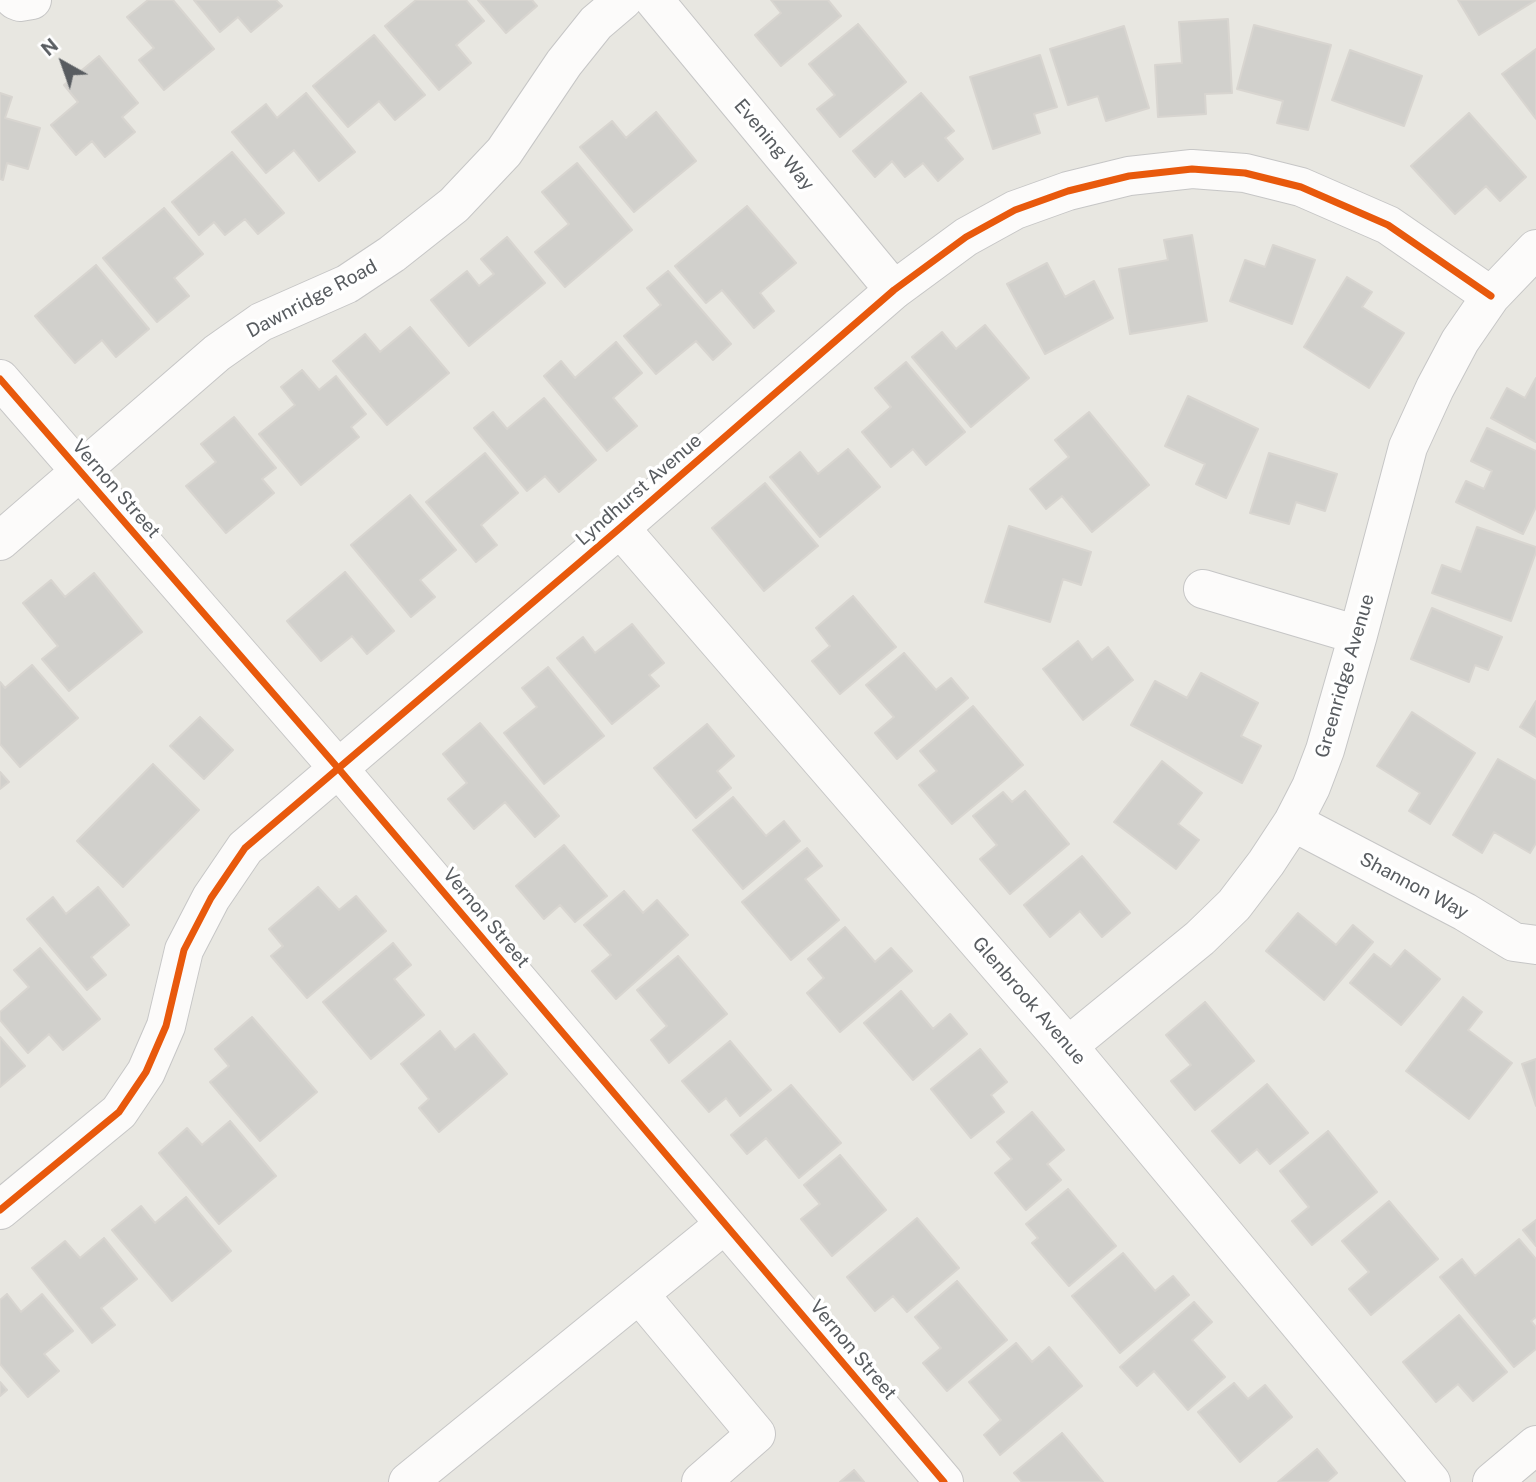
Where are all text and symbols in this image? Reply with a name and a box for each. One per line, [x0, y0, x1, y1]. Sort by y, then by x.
north arrow [28, 28, 98, 98]
text: N [37, 34, 62, 60]
street label: Evening Way [729, 95, 819, 195]
street label: Dawnridge Road [243, 255, 381, 343]
street label: Lyndhurst Avenue [572, 429, 706, 551]
street label: Vernon Street [67, 435, 165, 543]
street label: Greenridge Avenue [1311, 591, 1379, 761]
street label: Shannon Way [1356, 848, 1472, 924]
street label: Vernon Street [438, 864, 534, 972]
street label: Glenbrook Avenue [967, 933, 1091, 1069]
street label: Vernon Street [805, 1296, 901, 1404]

